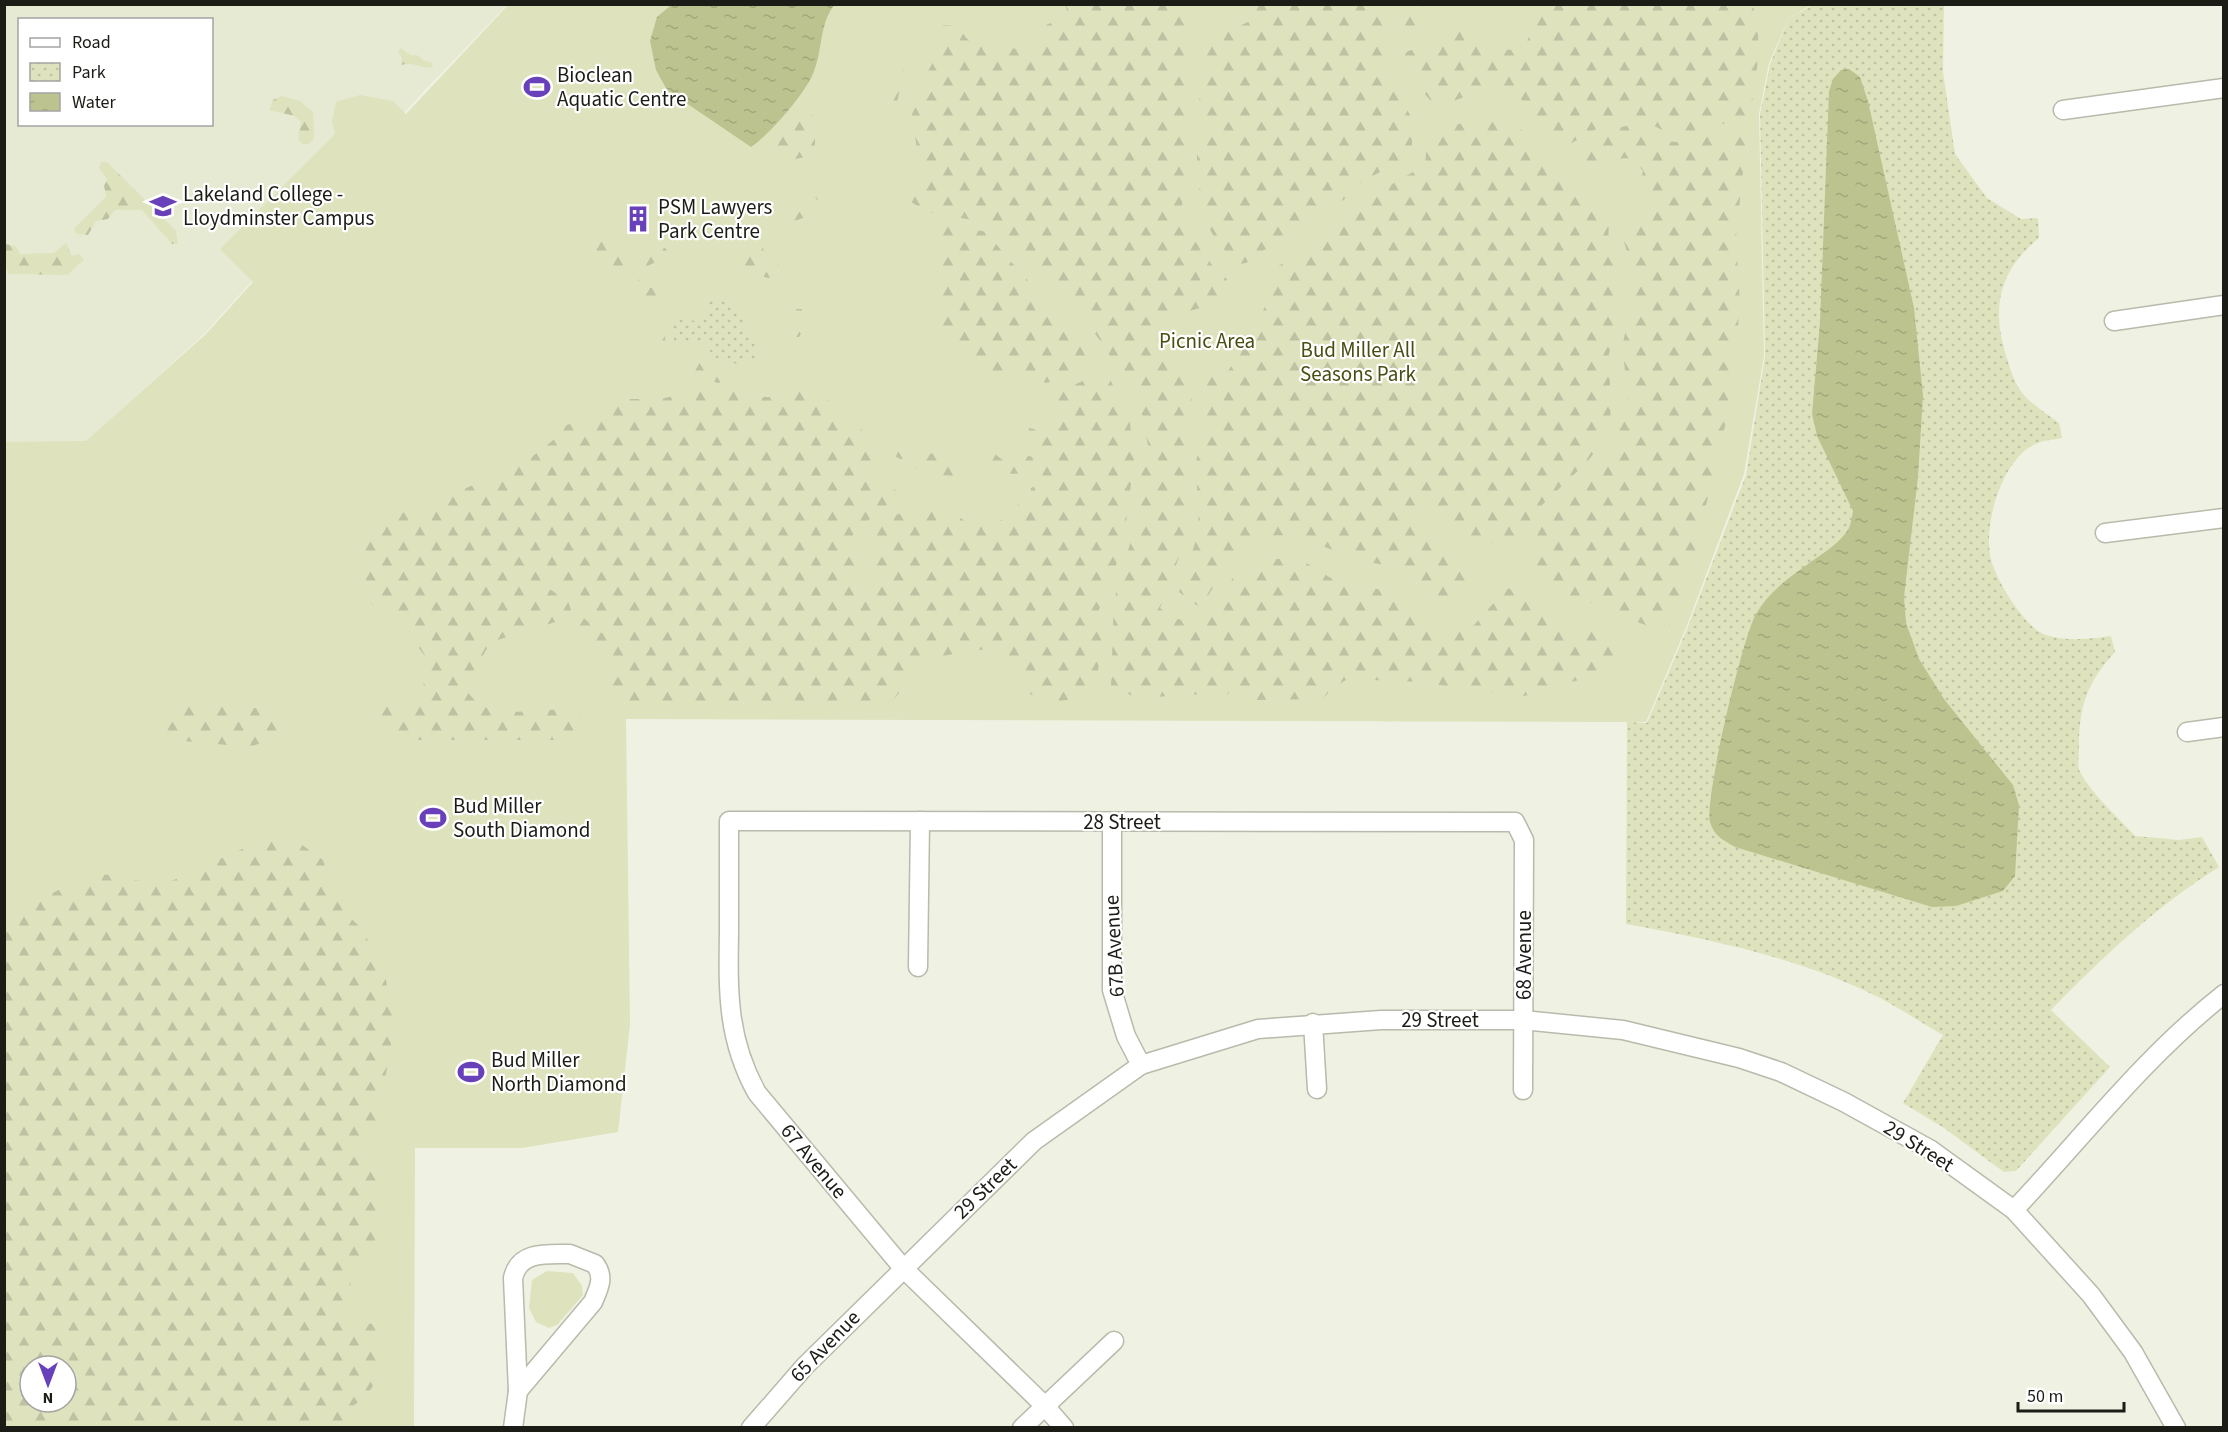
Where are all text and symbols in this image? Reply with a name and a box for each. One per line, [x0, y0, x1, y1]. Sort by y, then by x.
legend [18, 18, 213, 126]
text: Road [72, 30, 111, 55]
text: Park [72, 60, 106, 85]
place label: Bioclean Aquatic Centre [557, 60, 686, 114]
sports icon: Bioclean Aquatic Centre [522, 72, 552, 102]
text: Water [72, 90, 116, 115]
place label: Lakeland College - Lloydminster Campus [183, 179, 374, 233]
school or university icon: Lakeland College - Lloydminster Campus [148, 191, 178, 221]
place label: PSM Lawyers Park Centre [658, 192, 773, 246]
building icon: PSM Lawyers Park Centre [623, 204, 653, 234]
park label: Picnic Area [1159, 326, 1255, 356]
park label: Bud Miller All Seasons Park [1300, 335, 1417, 389]
place label: Bud Miller South Diamond [453, 791, 590, 845]
sports icon: Bud Miller South Diamond [418, 803, 448, 833]
street label: 28 Street [1083, 807, 1161, 837]
street label: 67B Avenue [1096, 894, 1132, 998]
street label: 68 Avenue [1509, 910, 1539, 1000]
street label: 29 Street [1401, 1005, 1479, 1035]
place label: Bud Miller North Diamond [491, 1045, 627, 1099]
sports icon: Bud Miller North Diamond [456, 1057, 486, 1087]
street label: 29 Street [1878, 1113, 1960, 1179]
street label: 67 Avenue [774, 1117, 854, 1205]
street label: 29 Street [947, 1150, 1023, 1226]
street label: 65 Avenue [783, 1303, 867, 1389]
north arrow [18, 1354, 78, 1414]
scale bar [2018, 1375, 2124, 1413]
text: 50 m [2027, 1384, 2063, 1409]
text: N [43, 1387, 53, 1409]

